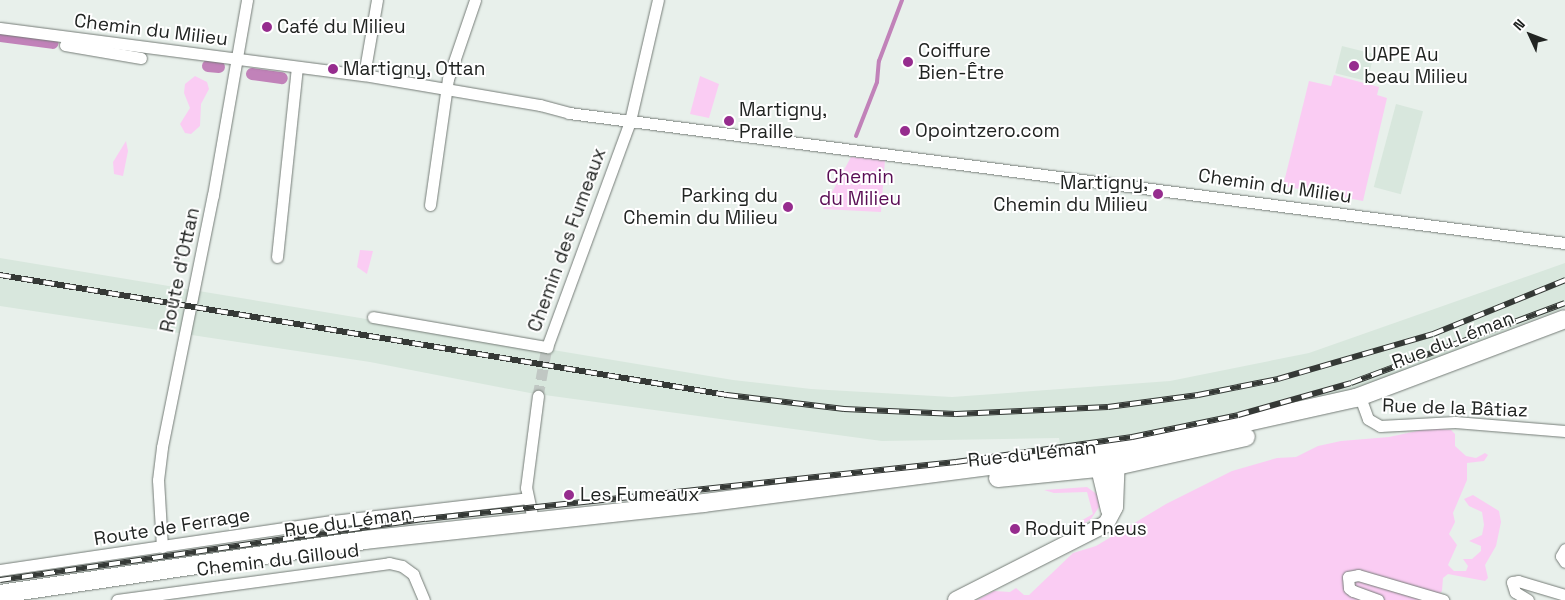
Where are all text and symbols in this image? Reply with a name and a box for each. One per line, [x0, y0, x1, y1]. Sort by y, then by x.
street label: Chemin du Milieu [73, 9, 229, 51]
north arrow [1505, 10, 1555, 60]
text: N [1509, 15, 1529, 34]
place label: Café du Milieu [277, 16, 406, 38]
marker: Café du Milieu [261, 21, 273, 33]
place label: Coiffure Bien-Être [918, 40, 1004, 84]
place label: UAPE Au beau Milieu [1364, 44, 1468, 88]
marker: Coiffure Bien-Être [902, 56, 914, 68]
place label: Martigny, Ottan [343, 58, 486, 80]
marker: UAPE Au beau Milieu [1348, 60, 1360, 72]
marker: Martigny, Ottan [327, 63, 339, 75]
place label: Martigny, Praille [739, 99, 827, 143]
marker: Martigny, Praille [723, 115, 735, 127]
place label: Opointzero.com [915, 120, 1060, 142]
marker: Opointzero.com [899, 125, 911, 137]
street label: Chemin des Fumeaux [523, 145, 611, 335]
street label: Chemin du Milieu [1197, 164, 1353, 208]
park label: Chemin du Milieu [819, 166, 901, 210]
place label: Martigny, Chemin du Milieu [993, 172, 1148, 216]
place label: Parking du Chemin du Milieu [623, 185, 778, 229]
marker: Martigny, Chemin du Milieu [1152, 188, 1164, 200]
marker: Parking du Chemin du Milieu [782, 201, 794, 213]
street label: Route d'Ottan [156, 206, 204, 334]
street label: Rue du Léman [1389, 306, 1517, 374]
street label: Rue de la Bâtiaz [1382, 394, 1528, 422]
street label: Rue du Léman [967, 436, 1097, 472]
place label: Les Fumeaux [580, 484, 700, 506]
marker: Les Fumeaux [562, 488, 576, 502]
street label: Rue du Léman [283, 502, 413, 542]
street label: Route de Ferrage [92, 503, 252, 551]
place label: Roduit Pneus [1025, 518, 1147, 540]
marker: Roduit Pneus [1009, 523, 1021, 535]
street label: Chemin du Gilloud [195, 539, 361, 581]

